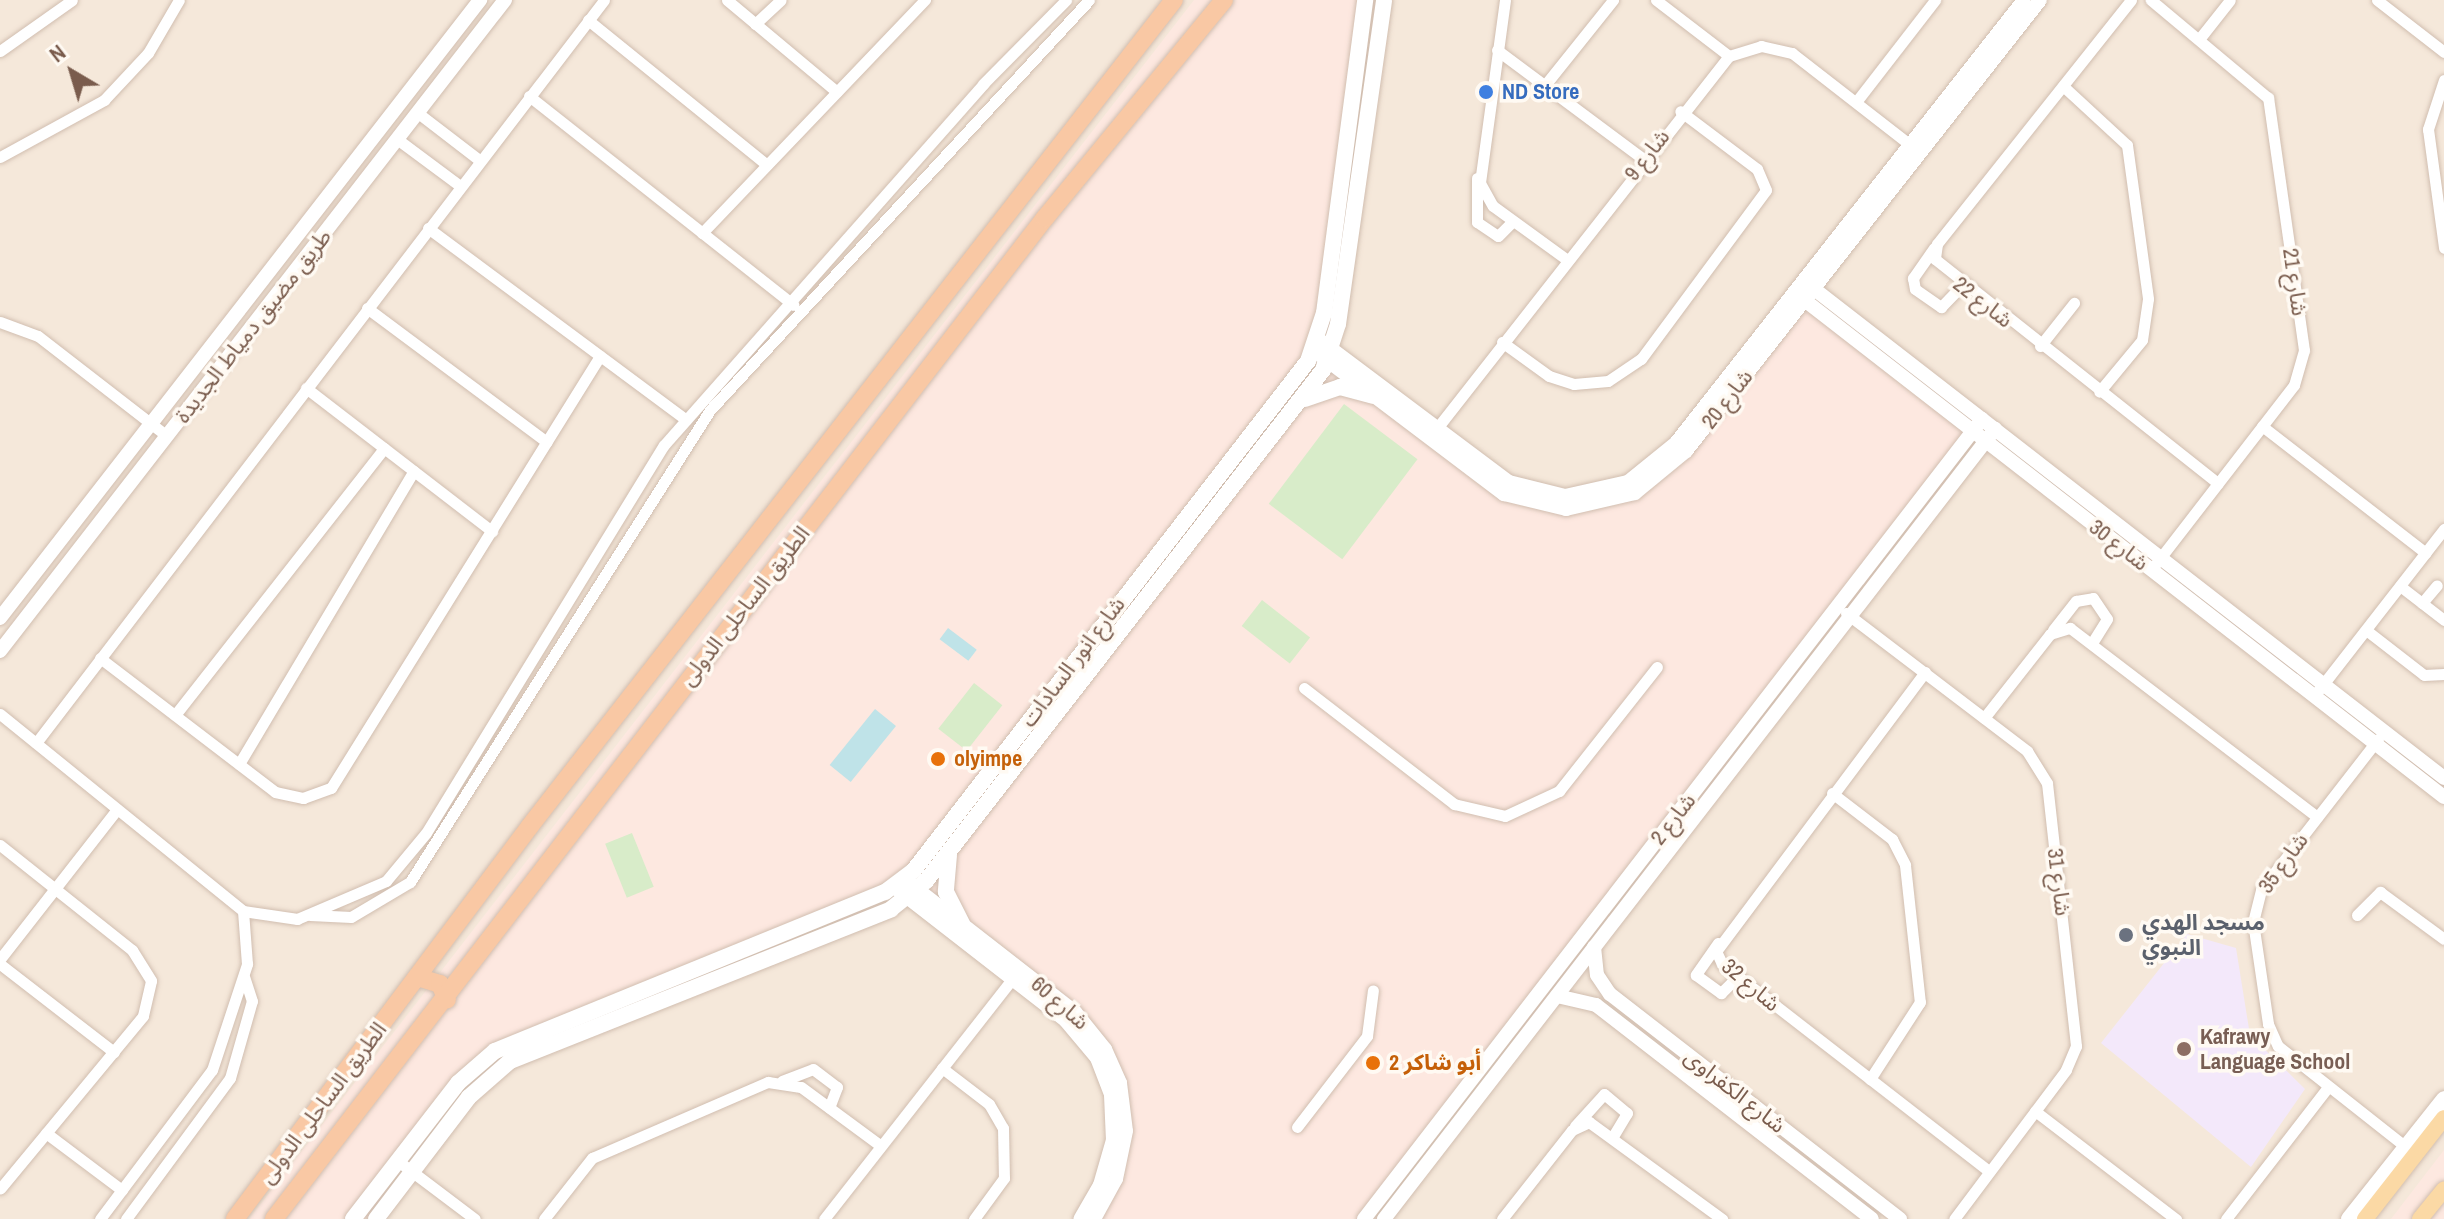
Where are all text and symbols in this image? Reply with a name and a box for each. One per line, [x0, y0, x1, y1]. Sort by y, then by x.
north arrow [32, 32, 112, 112]
text: N [43, 37, 72, 69]
place label: ND Store [1502, 79, 1579, 105]
marker: ND Store [1477, 83, 1495, 101]
street label: شارع 9 [1619, 124, 1675, 186]
street label: طريق مضيق دمياط الجديدة [169, 224, 337, 428]
street label: شارع 21 [2277, 247, 2313, 317]
street label: شارع 22 [1948, 271, 2018, 333]
street label: شارع 20 [1696, 364, 1758, 434]
street label: شارع 30 [2084, 514, 2154, 576]
street label: الطريق الساحلى الدولى [675, 521, 815, 691]
street label: شارع انور السادات [1015, 592, 1131, 732]
place label: olyimpe [954, 746, 1022, 772]
marker: olyimpe [929, 750, 947, 768]
street label: شارع 2 [1645, 788, 1701, 850]
street label: شارع 35 [2252, 828, 2314, 898]
street label: شارع 31 [2042, 847, 2076, 917]
place label: مسجد الهدي النبوي [2142, 909, 2265, 960]
marker: مسجد الهدي النبوي [2117, 926, 2135, 944]
street label: شارع 32 [1716, 953, 1786, 1017]
street label: شارع 60 [1026, 971, 1094, 1035]
street label: الطريق الساحلى الدولى [254, 1017, 392, 1189]
place label: Kafrawy Language School [2200, 1023, 2350, 1074]
marker: Kafrawy Language School [2175, 1040, 2193, 1058]
street label: شارع الكفراوى [1679, 1043, 1791, 1139]
place label: أبو شاكر 2 [1389, 1050, 1481, 1076]
marker: أبو شاكر 2 [1364, 1054, 1382, 1072]

